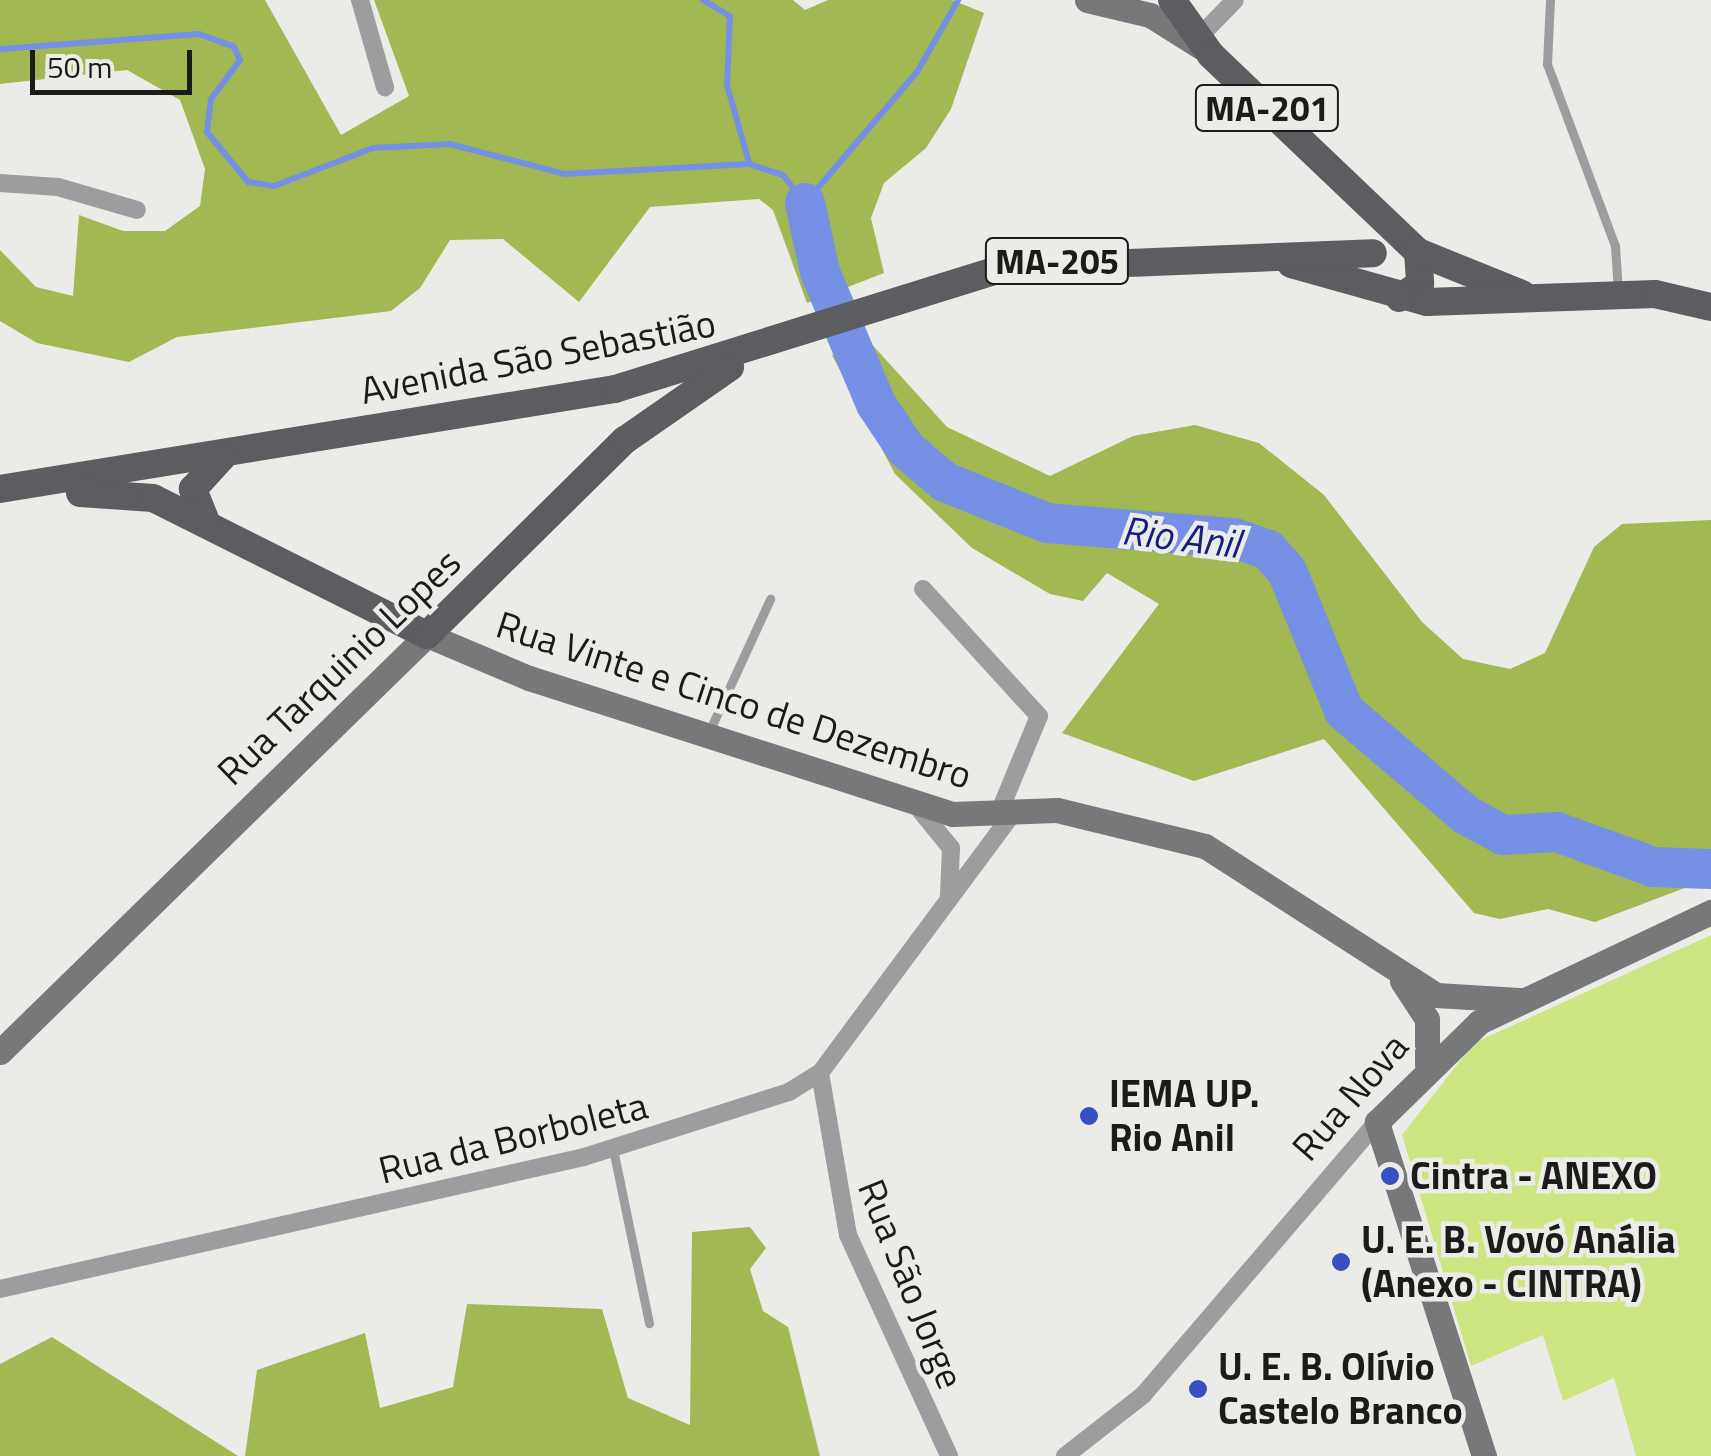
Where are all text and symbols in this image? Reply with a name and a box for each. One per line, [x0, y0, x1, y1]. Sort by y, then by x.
scale bar [35, 30, 198, 92]
text: 50 m [47, 44, 112, 90]
road number: MA-201 [1194, 78, 1340, 138]
road number: MA-205 [984, 231, 1130, 291]
street label: Avenida São Sebastião [357, 300, 719, 414]
water label: Rio Anil [1119, 506, 1243, 568]
street label: Rua Tarquinio Lopes [208, 540, 470, 794]
street label: Rua Vinte e Cinco de Dezembro [491, 602, 977, 798]
street label: Rua Nova [1283, 1024, 1417, 1170]
place label: IEMA UP. Rio Anil [1109, 1071, 1259, 1160]
street label: Rua da Borboleta [374, 1083, 652, 1193]
marker: IEMA UP. Rio Anil [1078, 1105, 1100, 1127]
place label: Cintra - ANEXO [1410, 1153, 1657, 1199]
marker: Cintra - ANEXO [1379, 1165, 1401, 1187]
street label: Rua São Jorge [848, 1173, 974, 1395]
place label: U. E. B. Vovó Anália (Anexo - CINTRA) [1361, 1217, 1676, 1306]
marker: U. E. B. Vovó Anália (Anexo - CINTRA) [1330, 1251, 1352, 1273]
place label: U. E. B. Olívio Castelo Branco [1218, 1344, 1463, 1434]
marker: U. E. B. Olívio Castelo Branco [1187, 1378, 1209, 1400]

